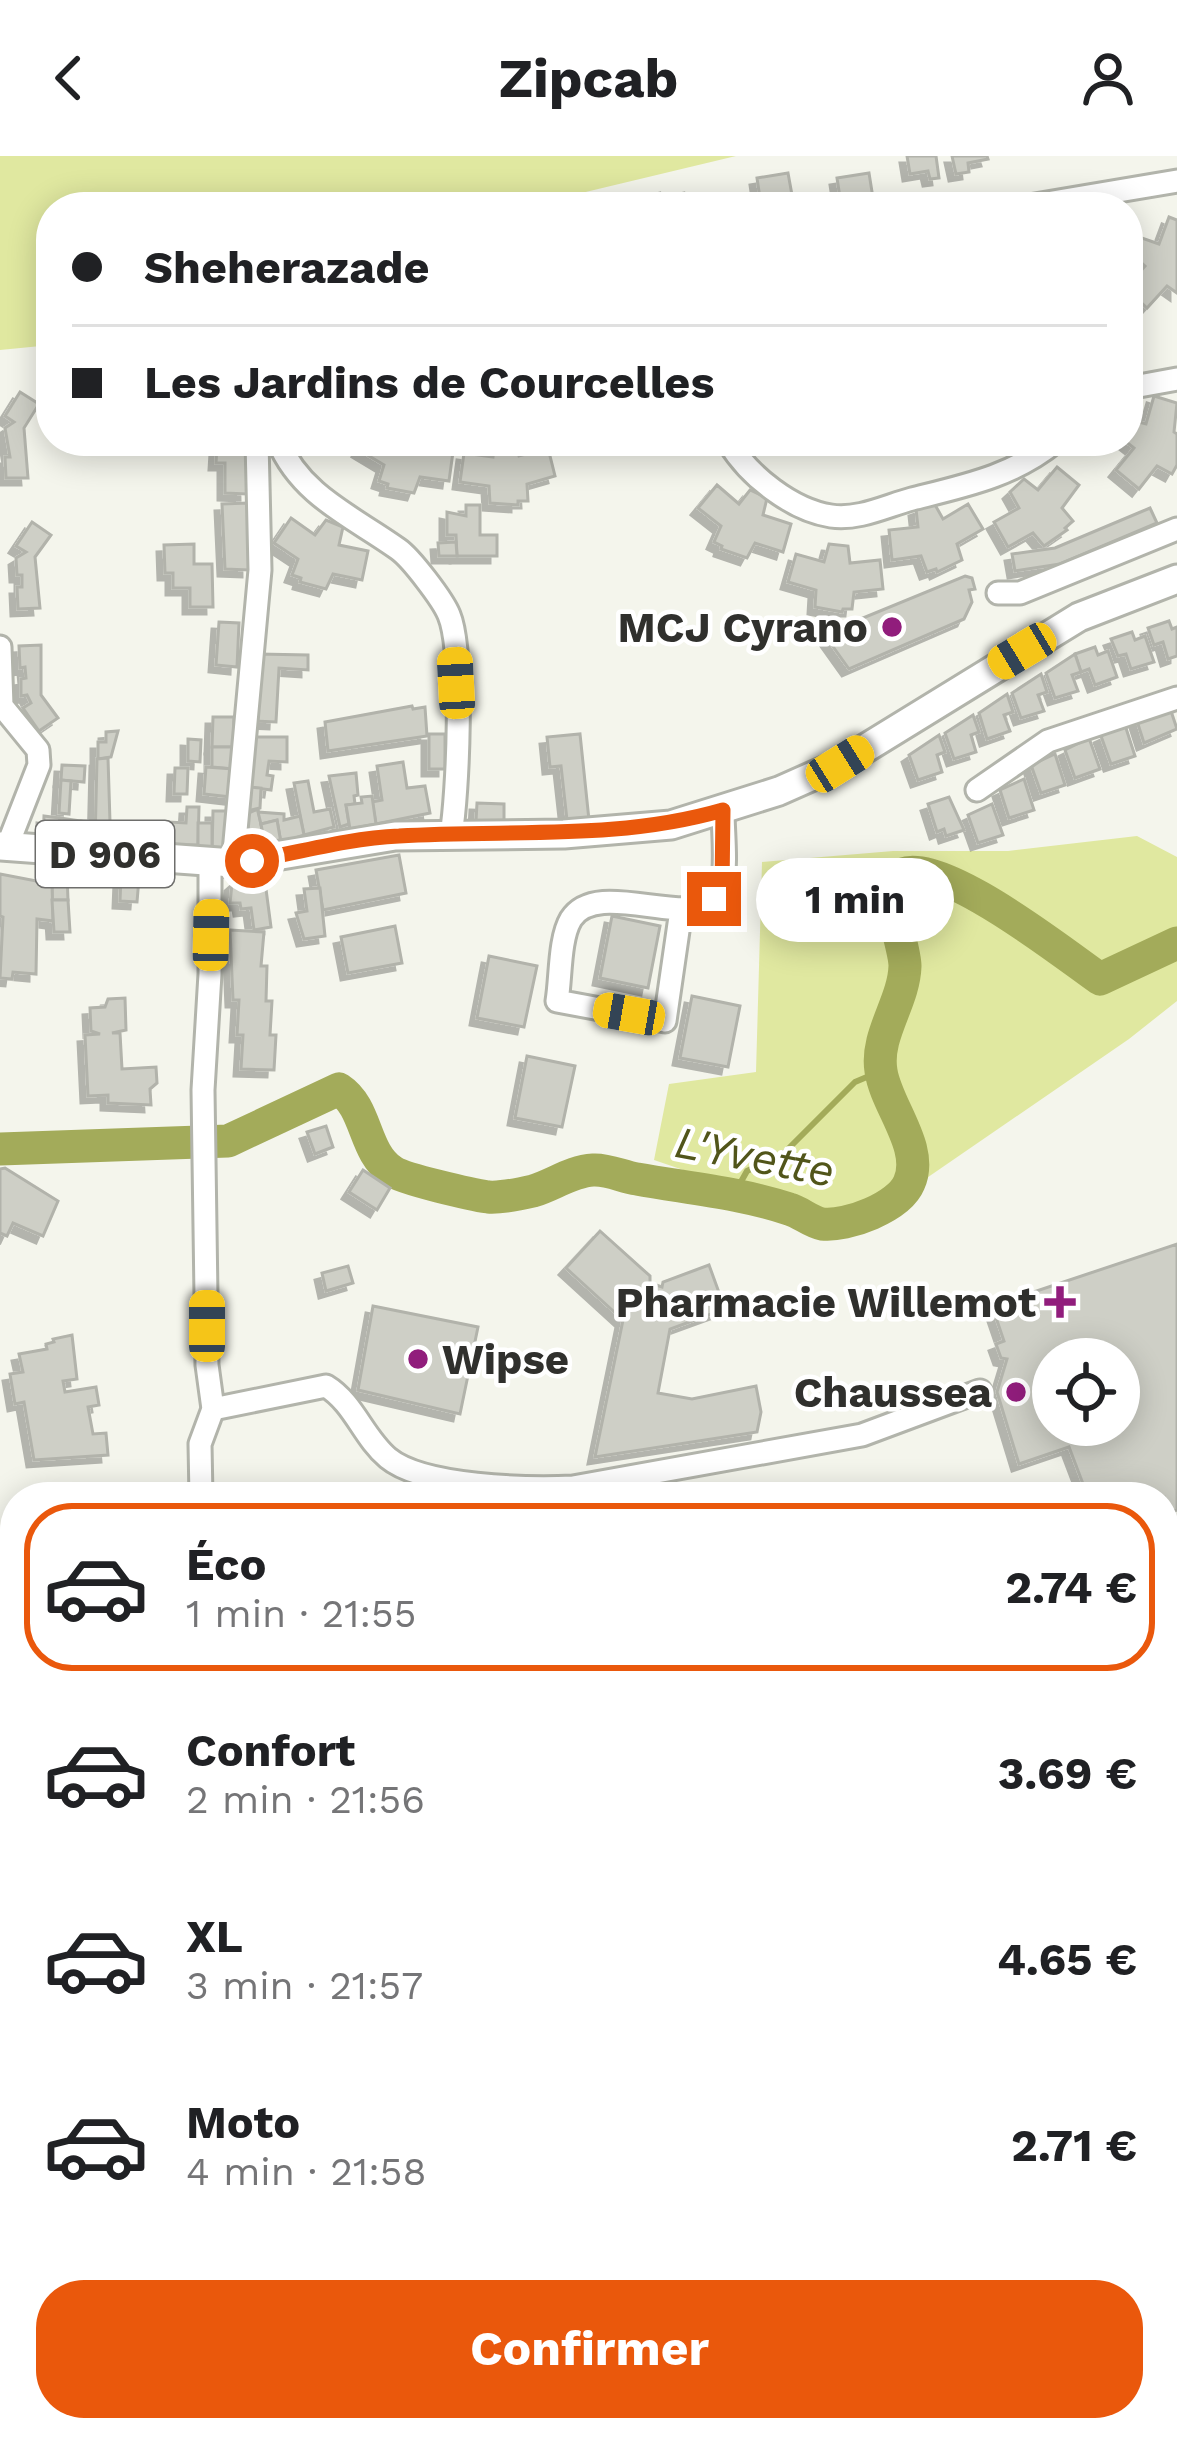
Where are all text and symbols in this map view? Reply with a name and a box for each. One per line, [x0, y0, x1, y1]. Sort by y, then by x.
icon: back [36, 45, 102, 111]
icon: person [1075, 45, 1141, 111]
text: Zipcab [499, 47, 678, 110]
text: Sheherazade [144, 241, 429, 294]
text: Les Jardins de Courcelles [144, 356, 714, 409]
place label: MCJ Cyrano [618, 603, 868, 652]
marker: MCJ Cyrano [879, 614, 905, 640]
car [982, 617, 1062, 685]
car [436, 646, 476, 720]
car [800, 730, 880, 798]
road number: D 906 [36, 821, 174, 887]
route start [225, 834, 279, 888]
callout: 1 min [756, 857, 954, 941]
route end [687, 872, 741, 926]
text: 1 min [805, 877, 905, 922]
car [192, 899, 230, 971]
car [590, 990, 668, 1038]
water label: L'Yvette [671, 1115, 839, 1198]
place label: Pharmacie Willemot [615, 1278, 1036, 1327]
marker: Pharmacie Willemot [1047, 1289, 1073, 1315]
car [189, 1290, 225, 1362]
place label: Wipse [442, 1335, 569, 1384]
map controls [1032, 1338, 1140, 1446]
button: locate [1032, 1338, 1140, 1446]
marker: Wipse [405, 1346, 431, 1372]
place label: Chaussea [794, 1368, 993, 1417]
marker: Chaussea [1003, 1379, 1029, 1405]
icon: car [42, 1533, 150, 1641]
text: Éco [186, 1538, 267, 1591]
text: 2.74 € [1005, 1561, 1137, 1614]
text: 1 min · 21:55 [186, 1591, 417, 1636]
icon: car [42, 1719, 150, 1827]
text: Confort [186, 1724, 355, 1777]
text: 3.69 € [998, 1747, 1137, 1800]
text: 2 min · 21:56 [186, 1777, 425, 1822]
icon: car [42, 1905, 150, 2013]
text: XL [186, 1910, 243, 1963]
text: 4.65 € [997, 1933, 1137, 1986]
text: 3 min · 21:57 [186, 1963, 423, 2008]
icon: car [42, 2091, 150, 2199]
text: Moto [186, 2096, 300, 2149]
text: 2.71 € [1011, 2119, 1137, 2172]
text: 4 min · 21:58 [186, 2149, 426, 2194]
button: Confirmer [36, 2280, 1143, 2418]

